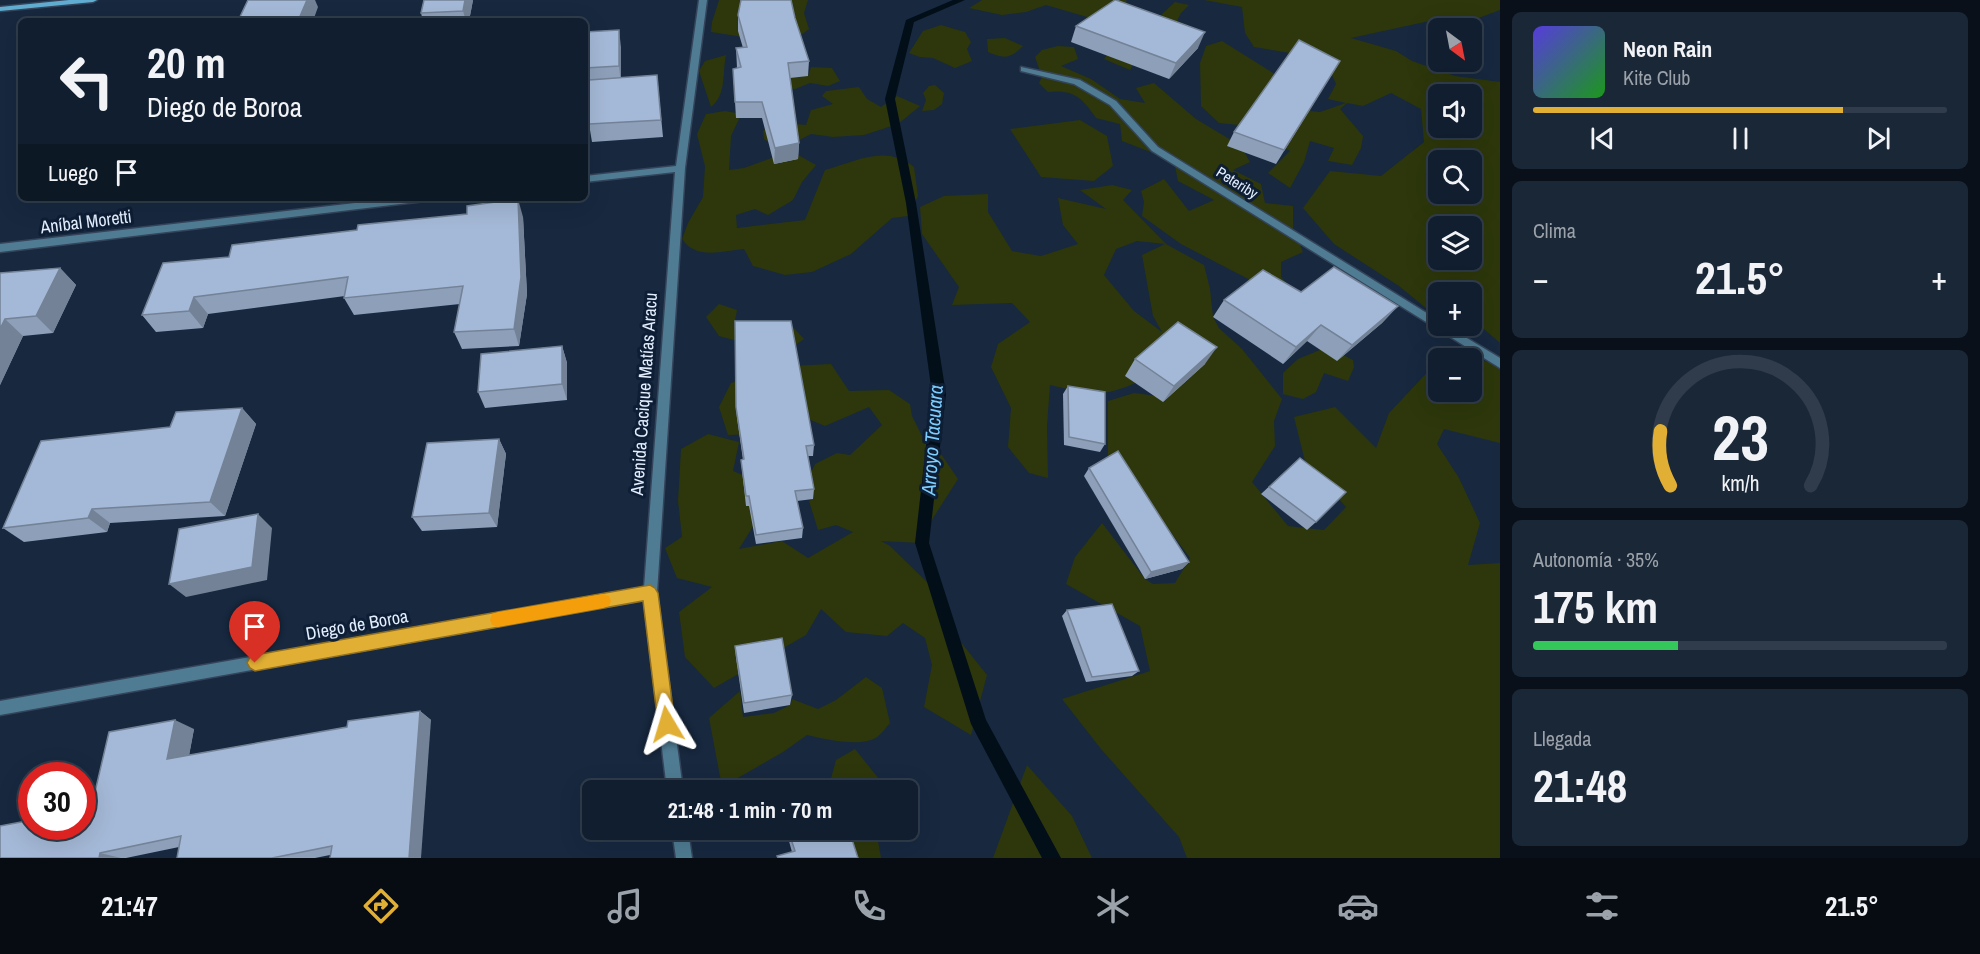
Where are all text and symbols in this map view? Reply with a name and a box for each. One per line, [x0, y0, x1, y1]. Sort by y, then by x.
north arrow [1428, 18, 1482, 72]
map controls [1428, 18, 1482, 402]
text: Neon Rain [1623, 34, 1712, 64]
text: 20 m [147, 35, 226, 91]
icon: left [48, 42, 126, 120]
text: Kite Club [1623, 64, 1690, 91]
button: sound [1428, 84, 1482, 138]
text: Diego de Boroa [147, 89, 302, 125]
icon: previous [1586, 122, 1619, 155]
icon: pause [1724, 122, 1757, 155]
icon: next [1862, 122, 1895, 155]
button: search [1428, 150, 1482, 204]
icon: arrive [110, 156, 143, 189]
text: Luego [48, 158, 98, 188]
street label: Peteriby [1212, 162, 1263, 204]
street label: Aníbal Moretti [38, 203, 133, 240]
button: layers [1428, 216, 1482, 270]
text: Clima [1533, 217, 1576, 244]
text: 21.5° [1695, 247, 1785, 308]
text: − [1533, 256, 1549, 300]
text: + [1931, 256, 1947, 300]
button: + [1428, 282, 1482, 336]
street label: Avenida Cacique Matías Aracu [624, 292, 663, 497]
button: − [1428, 348, 1482, 402]
water label: Arroyo Tacuara [914, 384, 949, 497]
text: 23 [1712, 395, 1768, 479]
text: km/h [1721, 469, 1759, 498]
text: Autonomía · 35% [1533, 546, 1659, 573]
text: 175 km [1533, 576, 1658, 637]
pin [229, 601, 280, 663]
street label: Diego de Boroa [304, 603, 410, 646]
icon: arrive [238, 610, 271, 643]
position arrow [635, 692, 699, 756]
text: Llegada [1533, 725, 1591, 752]
text: 21:48 [1533, 755, 1627, 816]
speed limit sign: 30 [18, 762, 96, 840]
text: 21:48 · 1 min · 70 m [668, 795, 832, 825]
icon: directions [360, 885, 402, 927]
icon: music [604, 885, 646, 927]
icon: phone [848, 885, 890, 927]
icon: climate [1092, 885, 1134, 927]
icon: car [1337, 885, 1379, 927]
icon: filters [1581, 885, 1623, 927]
text: 21:47 [101, 888, 158, 924]
text: 21.5° [1825, 888, 1879, 924]

